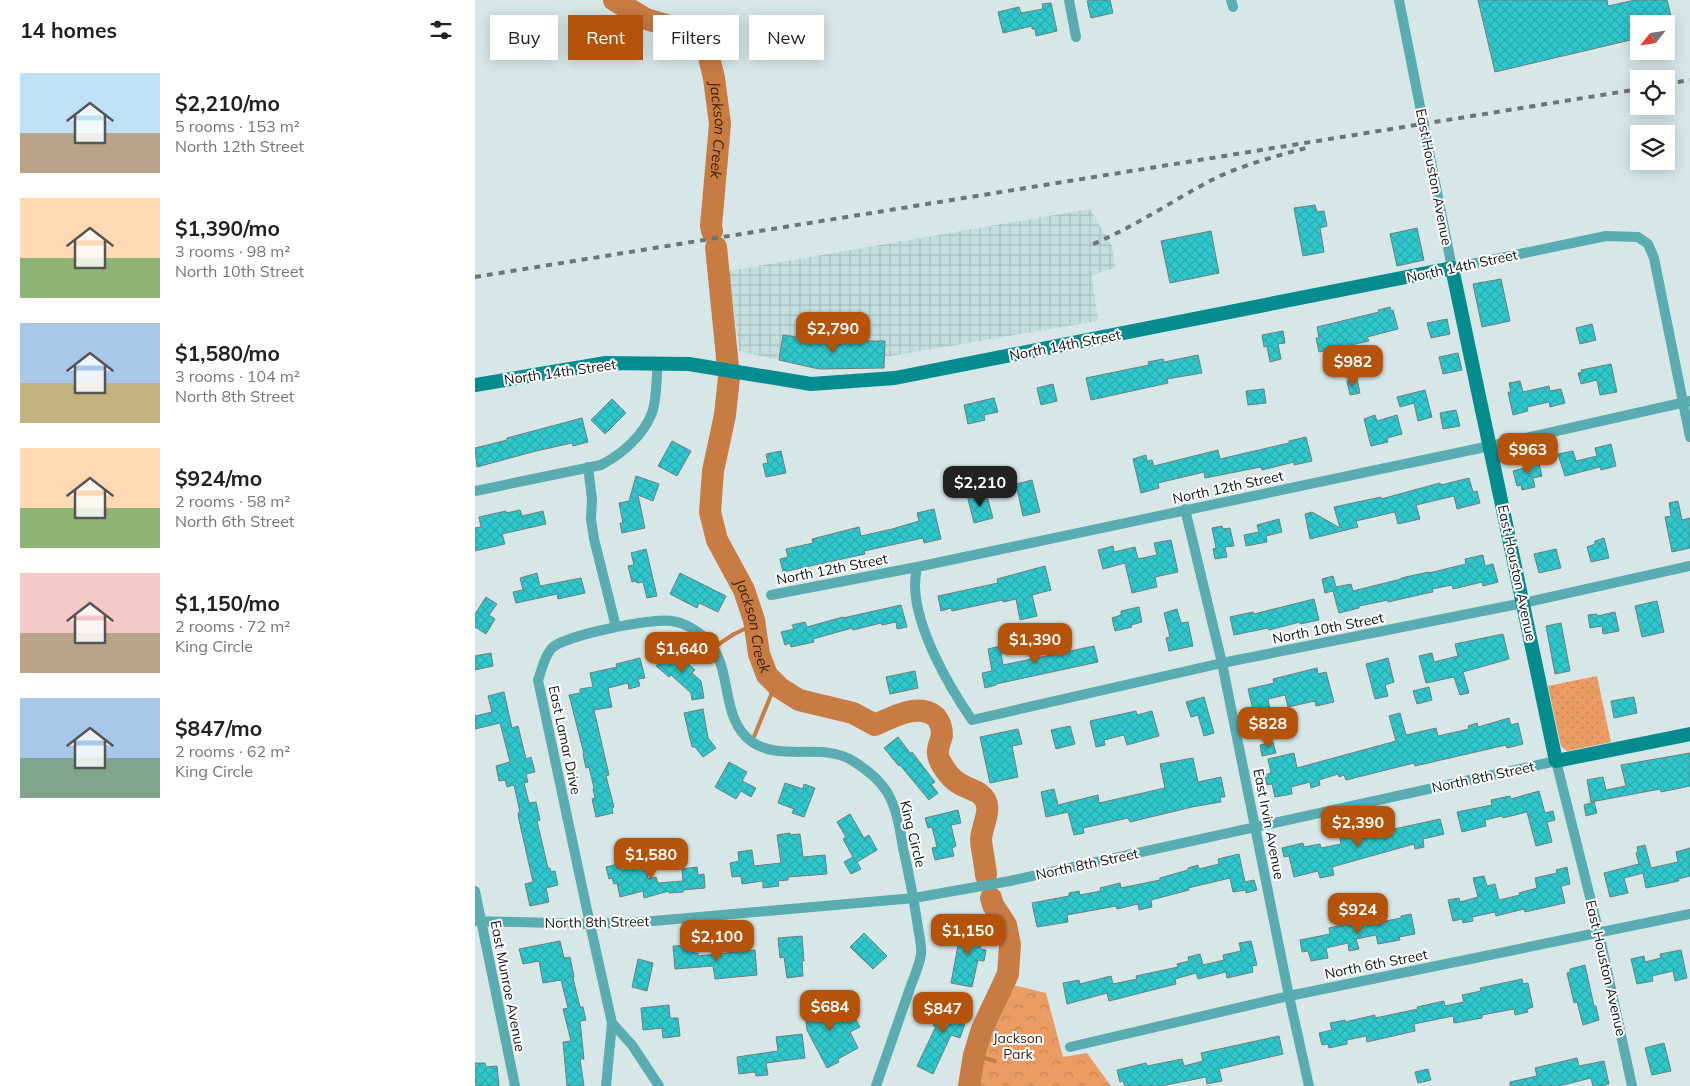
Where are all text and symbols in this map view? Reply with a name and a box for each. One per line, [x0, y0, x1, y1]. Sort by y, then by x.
chip: Buy [490, 15, 558, 60]
chip: Rent [568, 15, 643, 60]
chip: Filters [653, 15, 739, 60]
chip: New [749, 15, 824, 60]
north arrow [1630, 15, 1675, 60]
map controls [1630, 15, 1675, 170]
icon: filters [427, 16, 455, 44]
text: 14 homes [20, 17, 117, 43]
button: locate [1630, 70, 1675, 115]
water label: Jackson Creek [705, 78, 730, 181]
text: $2,210/mo [175, 90, 280, 116]
icon: home [60, 93, 120, 153]
street label: East Houston Avenue [1412, 107, 1456, 247]
text: 5 rooms · 153 m² [175, 116, 300, 136]
button: layers [1630, 125, 1675, 170]
text: North 12th Street [175, 136, 304, 156]
text: $1,390/mo [175, 215, 280, 241]
icon: home [60, 218, 120, 278]
text: 3 rooms · 98 m² [175, 241, 290, 261]
street label: North 14th Street [1405, 245, 1519, 287]
text: North 10th Street [175, 261, 304, 281]
pin: $2,790 [792, 312, 874, 354]
text: $2,790 [807, 318, 859, 338]
street label: North 14th Street [1008, 325, 1122, 365]
text: $1,580/mo [175, 340, 280, 366]
icon: home [60, 343, 120, 403]
pin: $982 [1323, 344, 1383, 387]
text: $982 [1334, 351, 1372, 371]
street label: North 14th Street [503, 355, 617, 389]
text: 3 rooms · 104 m² [175, 366, 300, 386]
text: North 8th Street [175, 386, 294, 406]
pin: $963 [1498, 432, 1558, 475]
text: $963 [1509, 439, 1547, 459]
text: $924/mo [175, 465, 262, 491]
pin: $2,210 [939, 466, 1021, 508]
street label: North 12th Street [1171, 466, 1285, 508]
icon: home [60, 468, 120, 528]
text: $2,210 [954, 472, 1006, 492]
text: 2 rooms · 58 m² [175, 491, 290, 511]
street label: East Houston Avenue [1494, 503, 1540, 643]
text: North 6th Street [175, 511, 294, 531]
street label: North 12th Street [775, 549, 889, 589]
water label: Jackson Creek [730, 573, 776, 677]
text: $1,150/mo [175, 590, 280, 616]
icon: home [60, 593, 120, 653]
street label: North 10th Street [1271, 608, 1385, 648]
text: 2 rooms · 72 m² [175, 616, 290, 636]
pin: $1,390 [994, 622, 1076, 665]
text: $1,390 [1009, 629, 1061, 649]
pin: $1,640 [641, 632, 723, 674]
text: King Circle [175, 636, 253, 656]
text: $1,640 [656, 638, 708, 658]
street label: East Lamar Drive [545, 684, 585, 796]
pin: $828 [1238, 706, 1298, 749]
text: $828 [1249, 713, 1287, 733]
text: $847/mo [175, 715, 262, 741]
icon: home [60, 718, 120, 778]
text: 2 rooms · 62 m² [175, 741, 290, 761]
street label: North 8th Street [1430, 757, 1536, 797]
text: King Circle [175, 761, 253, 781]
street label: East Irvin Avenue [1249, 767, 1289, 881]
street label: King Circle [896, 799, 930, 869]
pin: $2,390 [1317, 806, 1399, 848]
text: $2,390 [1332, 812, 1384, 832]
pin: $1,580 [610, 838, 692, 880]
text: $1,580 [625, 844, 677, 864]
street label: North 8th Street [1034, 844, 1140, 884]
pin: $924 [1328, 892, 1388, 935]
street label: East Houston Avenue [1582, 898, 1630, 1038]
text: $924 [1339, 899, 1377, 919]
street label: North 8th Street [545, 912, 650, 932]
pin: $1,150 [927, 914, 1009, 956]
street label: East Munroe Avenue [486, 919, 530, 1053]
pin: $2,100 [676, 920, 758, 962]
text: $1,150 [942, 920, 994, 940]
text: $2,100 [691, 926, 743, 946]
street label: North 6th Street [1323, 945, 1429, 983]
pin: $684 [800, 990, 860, 1032]
pin: $847 [913, 992, 973, 1034]
text: $684 [811, 996, 849, 1016]
text: $847 [924, 998, 962, 1018]
park label: Jackson Park [993, 1029, 1043, 1063]

